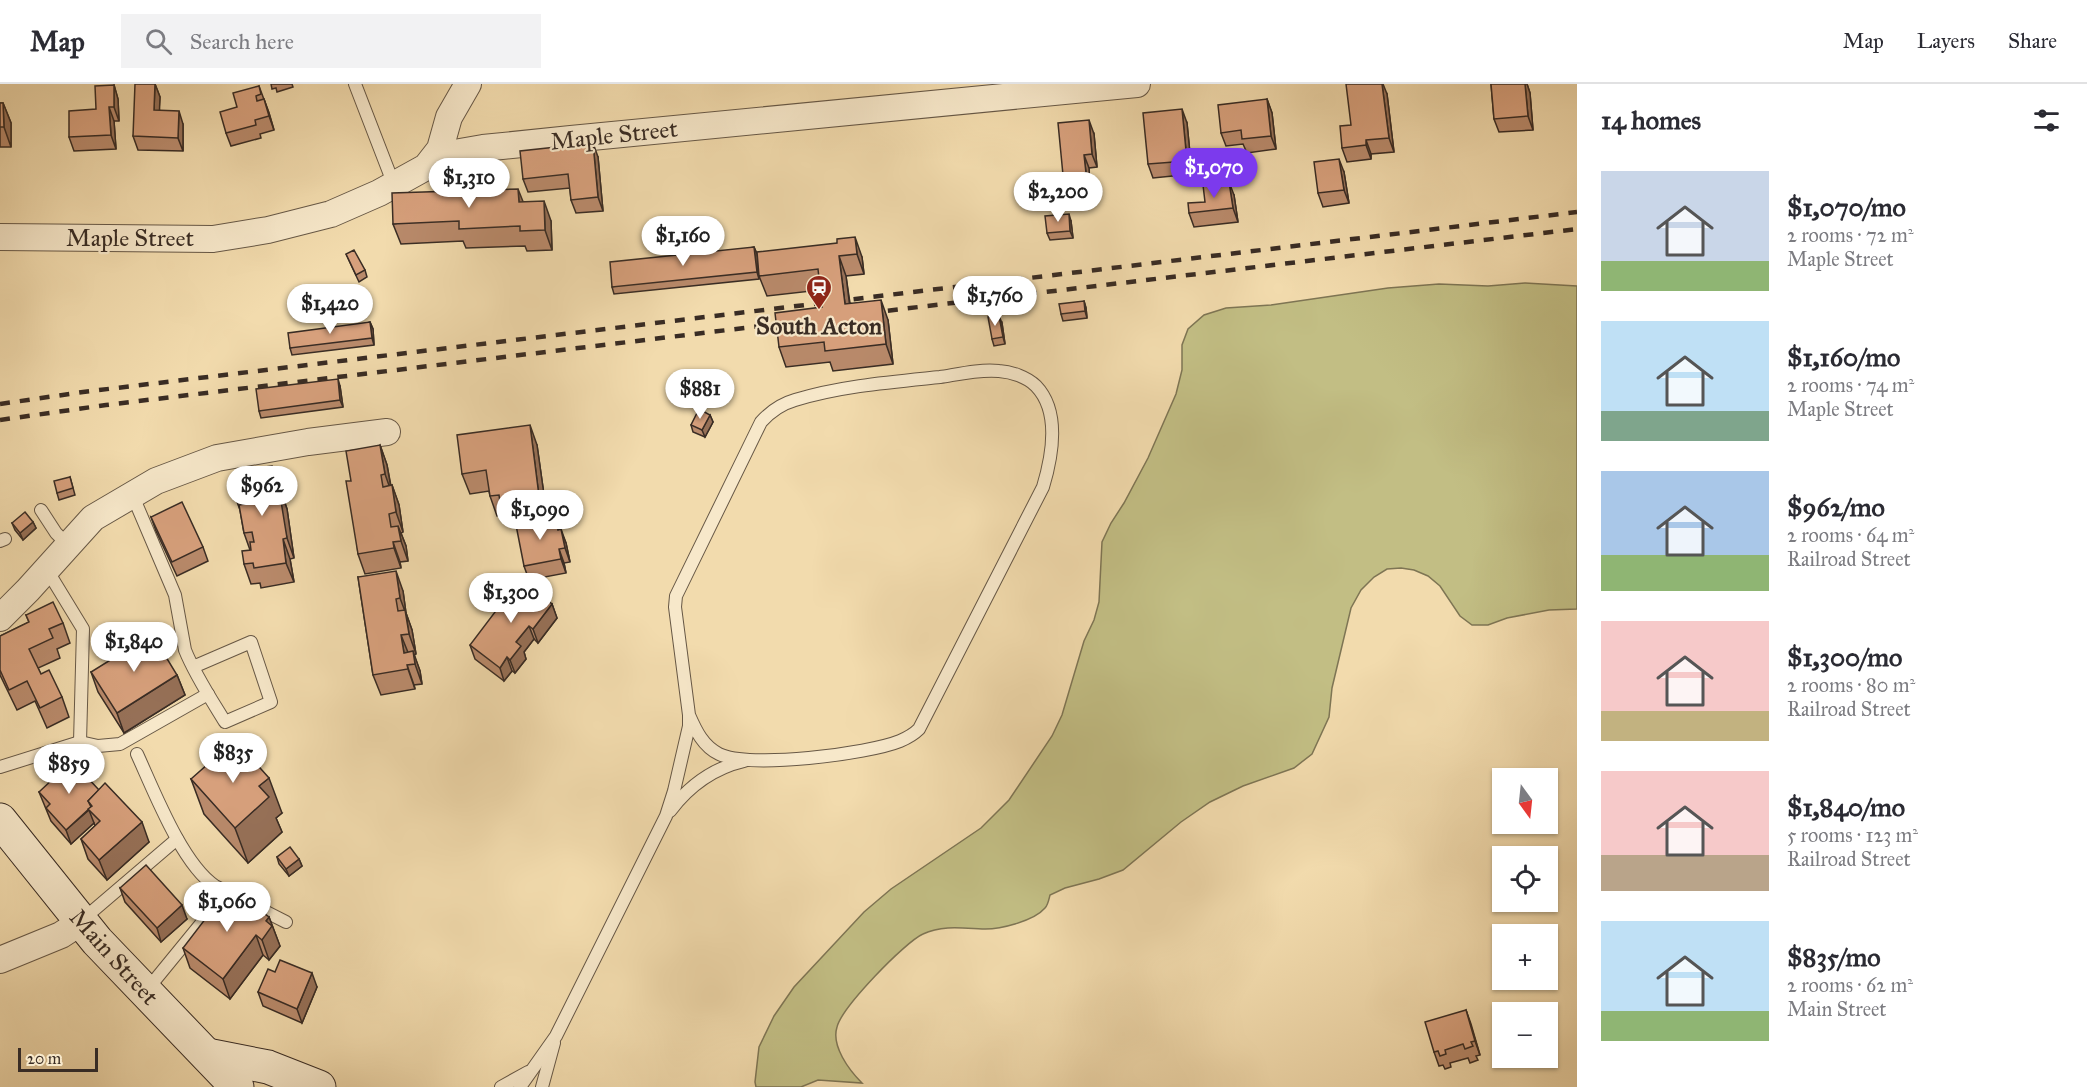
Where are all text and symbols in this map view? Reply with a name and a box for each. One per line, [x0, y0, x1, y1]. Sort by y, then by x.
search box [121, 14, 541, 68]
text: Map [30, 24, 85, 59]
icon: search [142, 25, 175, 58]
text: Search here [190, 28, 294, 55]
text: Map [1843, 28, 1884, 54]
text: Layers [1917, 28, 1975, 54]
text: Share [2008, 28, 2057, 54]
text: 14 homes [1601, 104, 1701, 136]
icon: filters [2030, 104, 2063, 137]
street label: Maple Street [549, 113, 680, 157]
pin: $1,070 [1165, 148, 1263, 199]
text: $1,070 [1184, 155, 1244, 179]
pin: $1,310 [420, 158, 518, 209]
text: $1,310 [443, 165, 495, 189]
pin: $2,200 [1009, 172, 1107, 223]
text: $2,200 [1028, 179, 1088, 203]
text: $1,070/mo [1787, 191, 1906, 223]
icon: home [1649, 195, 1721, 267]
pin: $1,160 [634, 216, 732, 267]
street label: Maple Street [66, 223, 194, 253]
text: $1,160 [656, 223, 710, 247]
text: 2 rooms · 72 m² [1787, 223, 1914, 247]
text: Maple Street [1787, 247, 1894, 271]
station icon: South Acton [804, 273, 834, 311]
pin: $1,760 [946, 276, 1044, 327]
text: $1,760 [967, 283, 1023, 307]
pin: $1,420 [281, 284, 379, 335]
text: $1,420 [301, 291, 359, 315]
place label: South Acton [756, 311, 882, 341]
text: $1,160/mo [1787, 341, 1900, 373]
icon: home [1649, 345, 1721, 417]
pin: $881 [664, 369, 736, 420]
text: 2 rooms · 74 m² [1787, 373, 1914, 397]
text: $881 [679, 376, 721, 400]
text: Maple Street [1787, 397, 1894, 421]
pin: $962 [226, 466, 298, 517]
text: $962 [241, 473, 283, 497]
pin: $1,090 [491, 490, 589, 541]
text: $962/mo [1787, 491, 1885, 523]
icon: home [1649, 495, 1721, 567]
text: $1,090 [510, 497, 570, 521]
text: 2 rooms · 64 m² [1787, 523, 1914, 547]
text: Railroad Street [1787, 547, 1911, 571]
pin: $1,300 [462, 573, 560, 624]
text: $1,300 [483, 580, 539, 604]
pin: $1,840 [85, 622, 183, 673]
text: $1,840 [105, 629, 163, 653]
text: $1,300/mo [1787, 641, 1902, 673]
icon: home [1649, 645, 1721, 717]
text: 2 rooms · 80 m² [1787, 673, 1915, 697]
text: Railroad Street [1787, 697, 1911, 721]
pin: $835 [197, 733, 269, 784]
text: $835 [213, 740, 253, 764]
pin: $859 [33, 744, 105, 795]
text: $859 [48, 751, 90, 775]
north arrow [1492, 768, 1558, 834]
map controls [1492, 768, 1558, 1068]
text: $1,840/mo [1787, 791, 1905, 823]
icon: home [1649, 795, 1721, 867]
text: 5 rooms · 123 m² [1787, 823, 1918, 847]
button: locate [1492, 846, 1558, 912]
text: Railroad Street [1787, 847, 1911, 871]
pin: $1,060 [178, 882, 276, 933]
text: $1,060 [198, 889, 256, 913]
street label: Main Street [63, 903, 165, 1012]
button: + [1492, 924, 1558, 990]
text: $835/mo [1787, 941, 1881, 973]
icon: home [1649, 945, 1721, 1017]
text: 2 rooms · 62 m² [1787, 973, 1913, 997]
text: Main Street [1787, 997, 1886, 1021]
button: − [1492, 1002, 1558, 1068]
scale bar [18, 1045, 98, 1072]
text: 20 m [27, 1049, 61, 1068]

